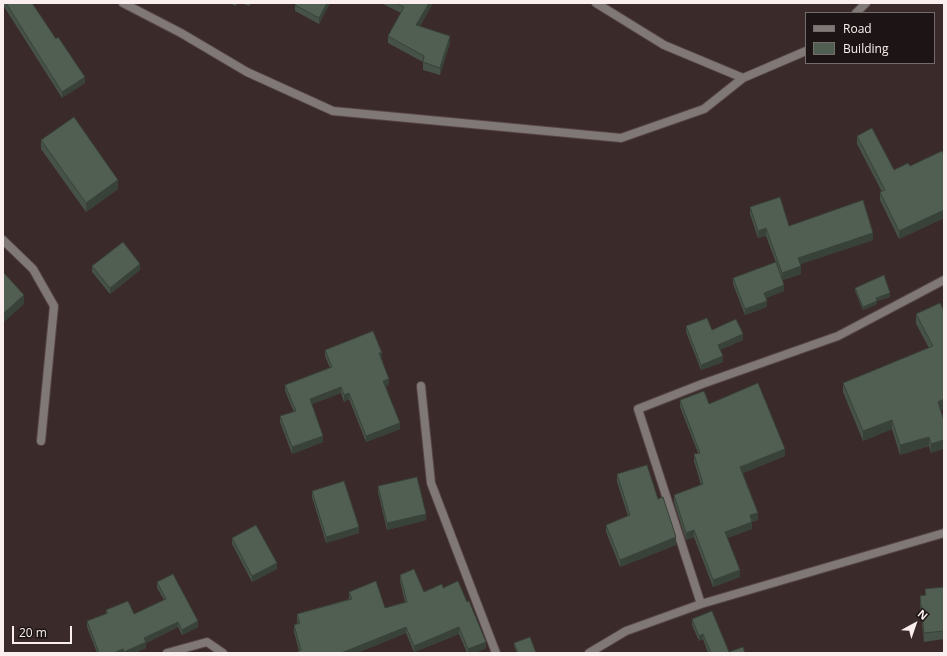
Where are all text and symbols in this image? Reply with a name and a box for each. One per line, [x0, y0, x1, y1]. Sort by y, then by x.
legend [805, 12, 935, 64]
text: Road [843, 20, 872, 37]
text: Building [843, 40, 888, 57]
north arrow [895, 604, 935, 644]
text: N [915, 606, 931, 623]
scale bar [14, 618, 74, 644]
text: 20 m [19, 624, 47, 641]

